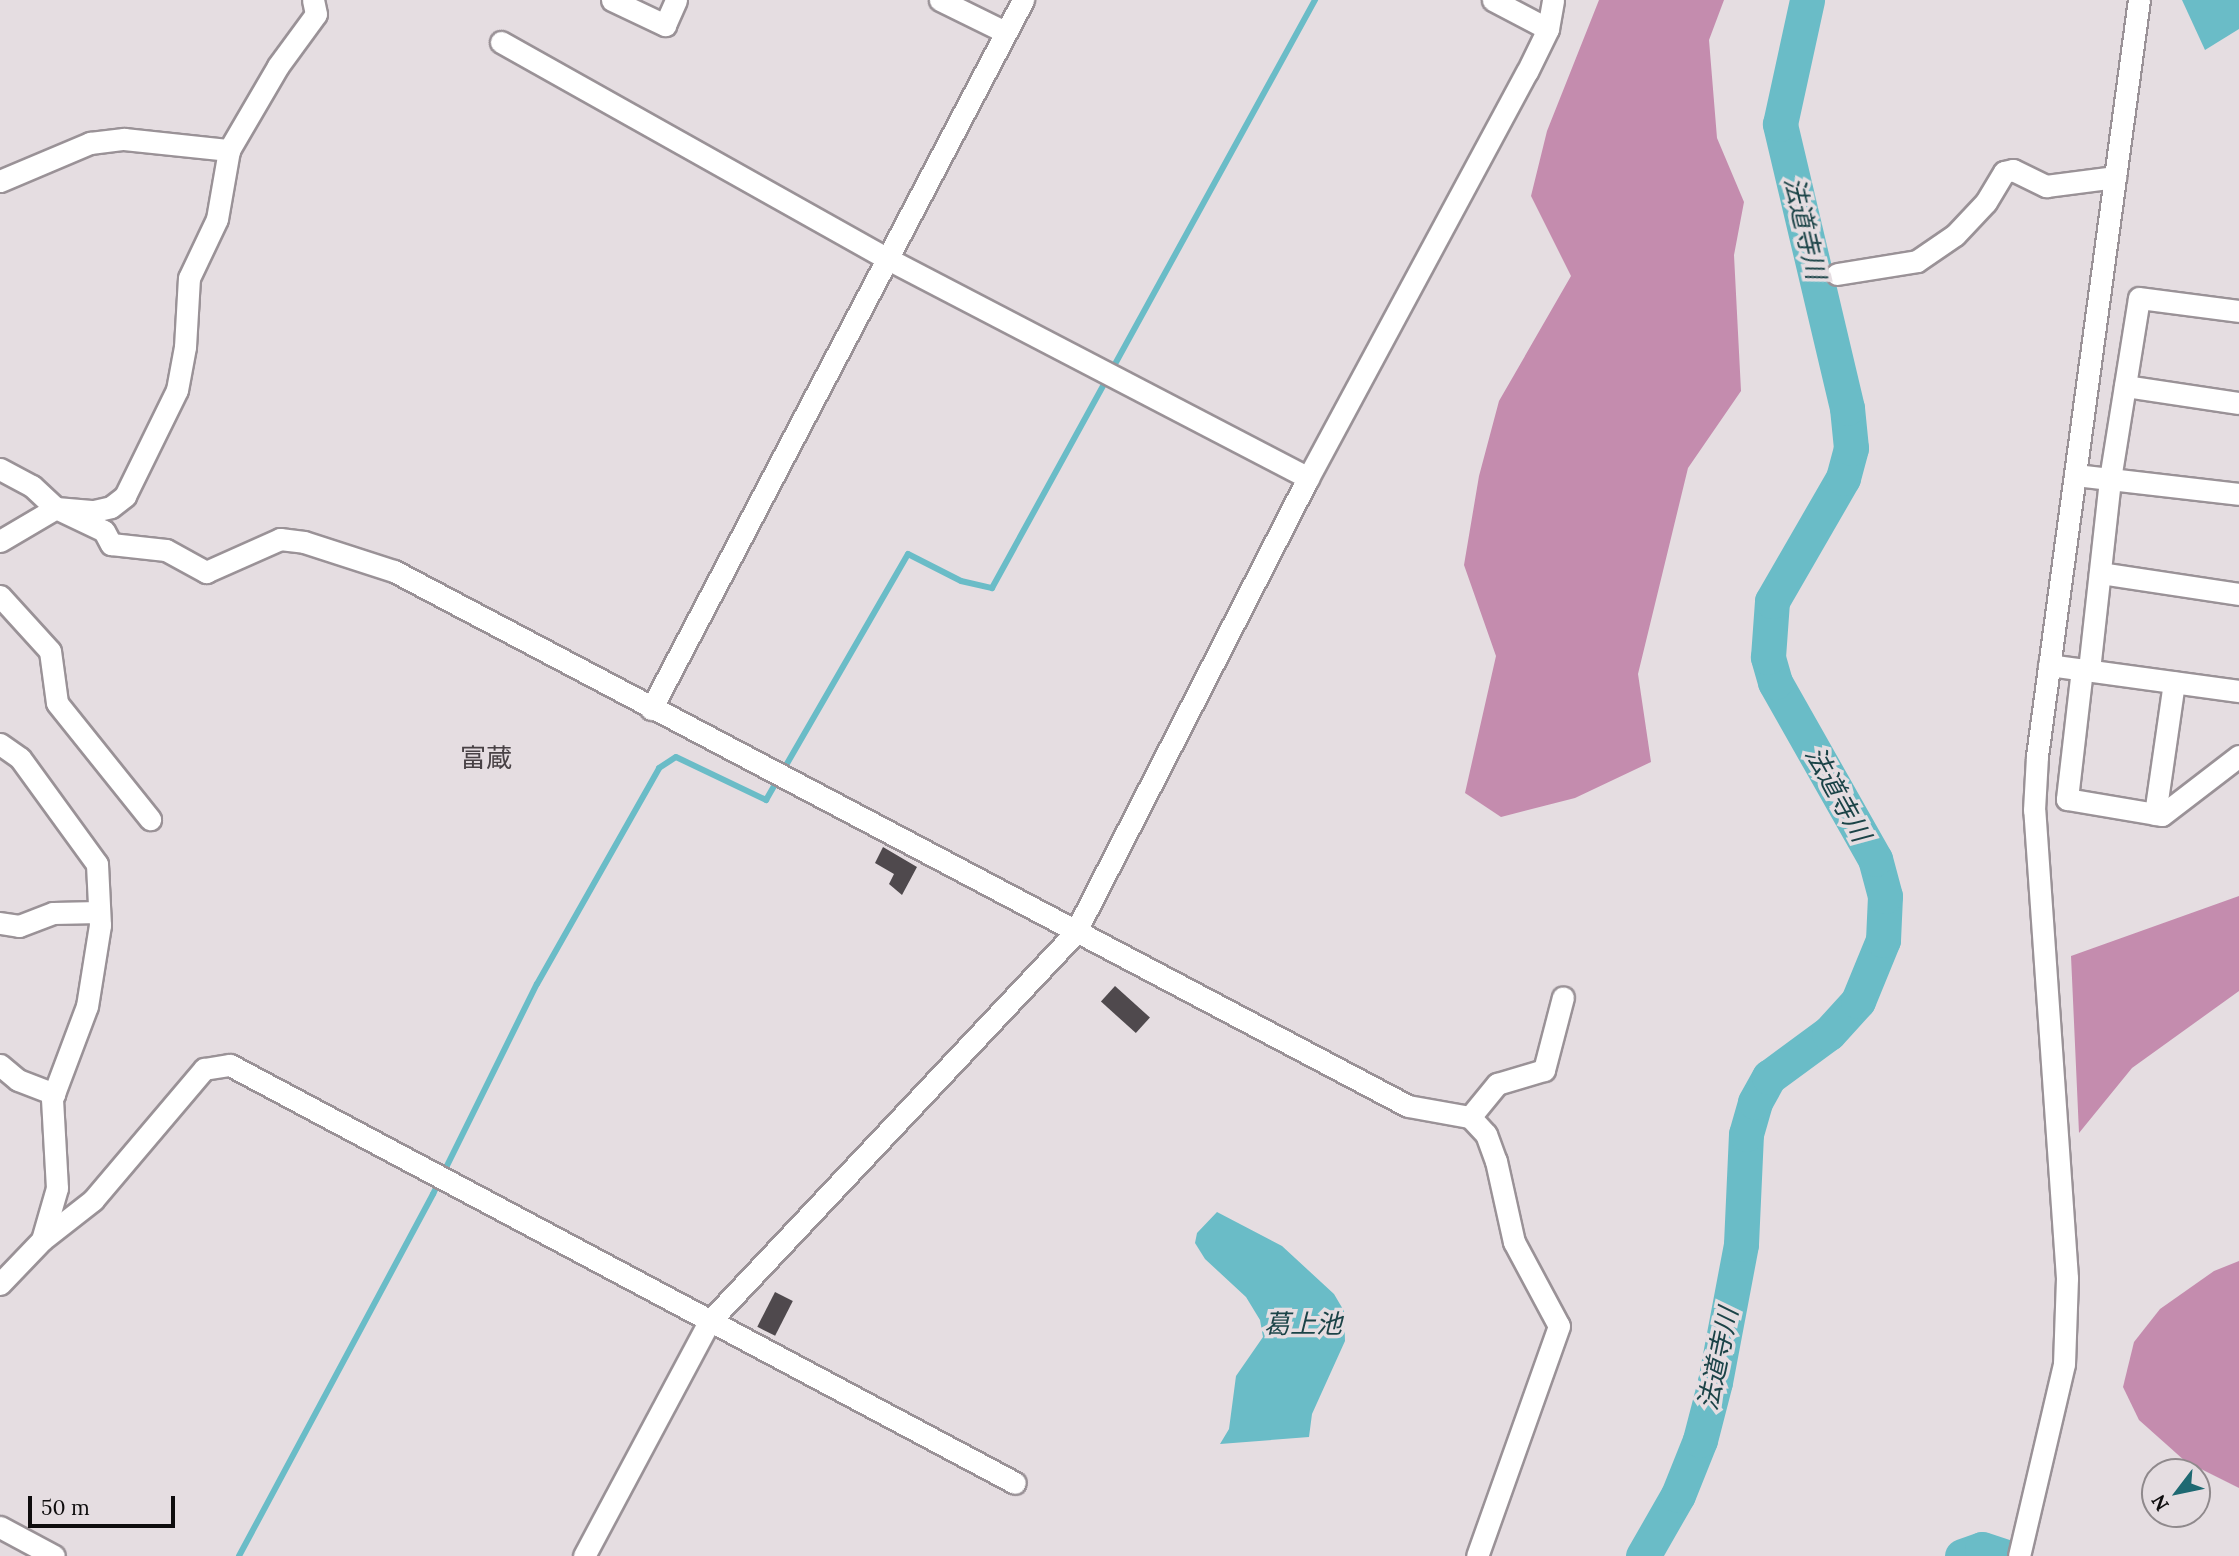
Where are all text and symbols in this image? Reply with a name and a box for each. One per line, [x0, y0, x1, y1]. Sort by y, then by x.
water label: 法道寺川 [1778, 174, 1832, 282]
water label: 法道寺川 [1799, 741, 1877, 847]
district label: 富蔵 [460, 742, 512, 774]
water label: 法道寺川 [1692, 1305, 1744, 1413]
water label: 葛上池 [1264, 1308, 1342, 1340]
north arrow [2141, 1458, 2211, 1528]
scale bar [32, 1482, 178, 1526]
text: N [2146, 1490, 2174, 1516]
text: 50 m [41, 1494, 90, 1521]

